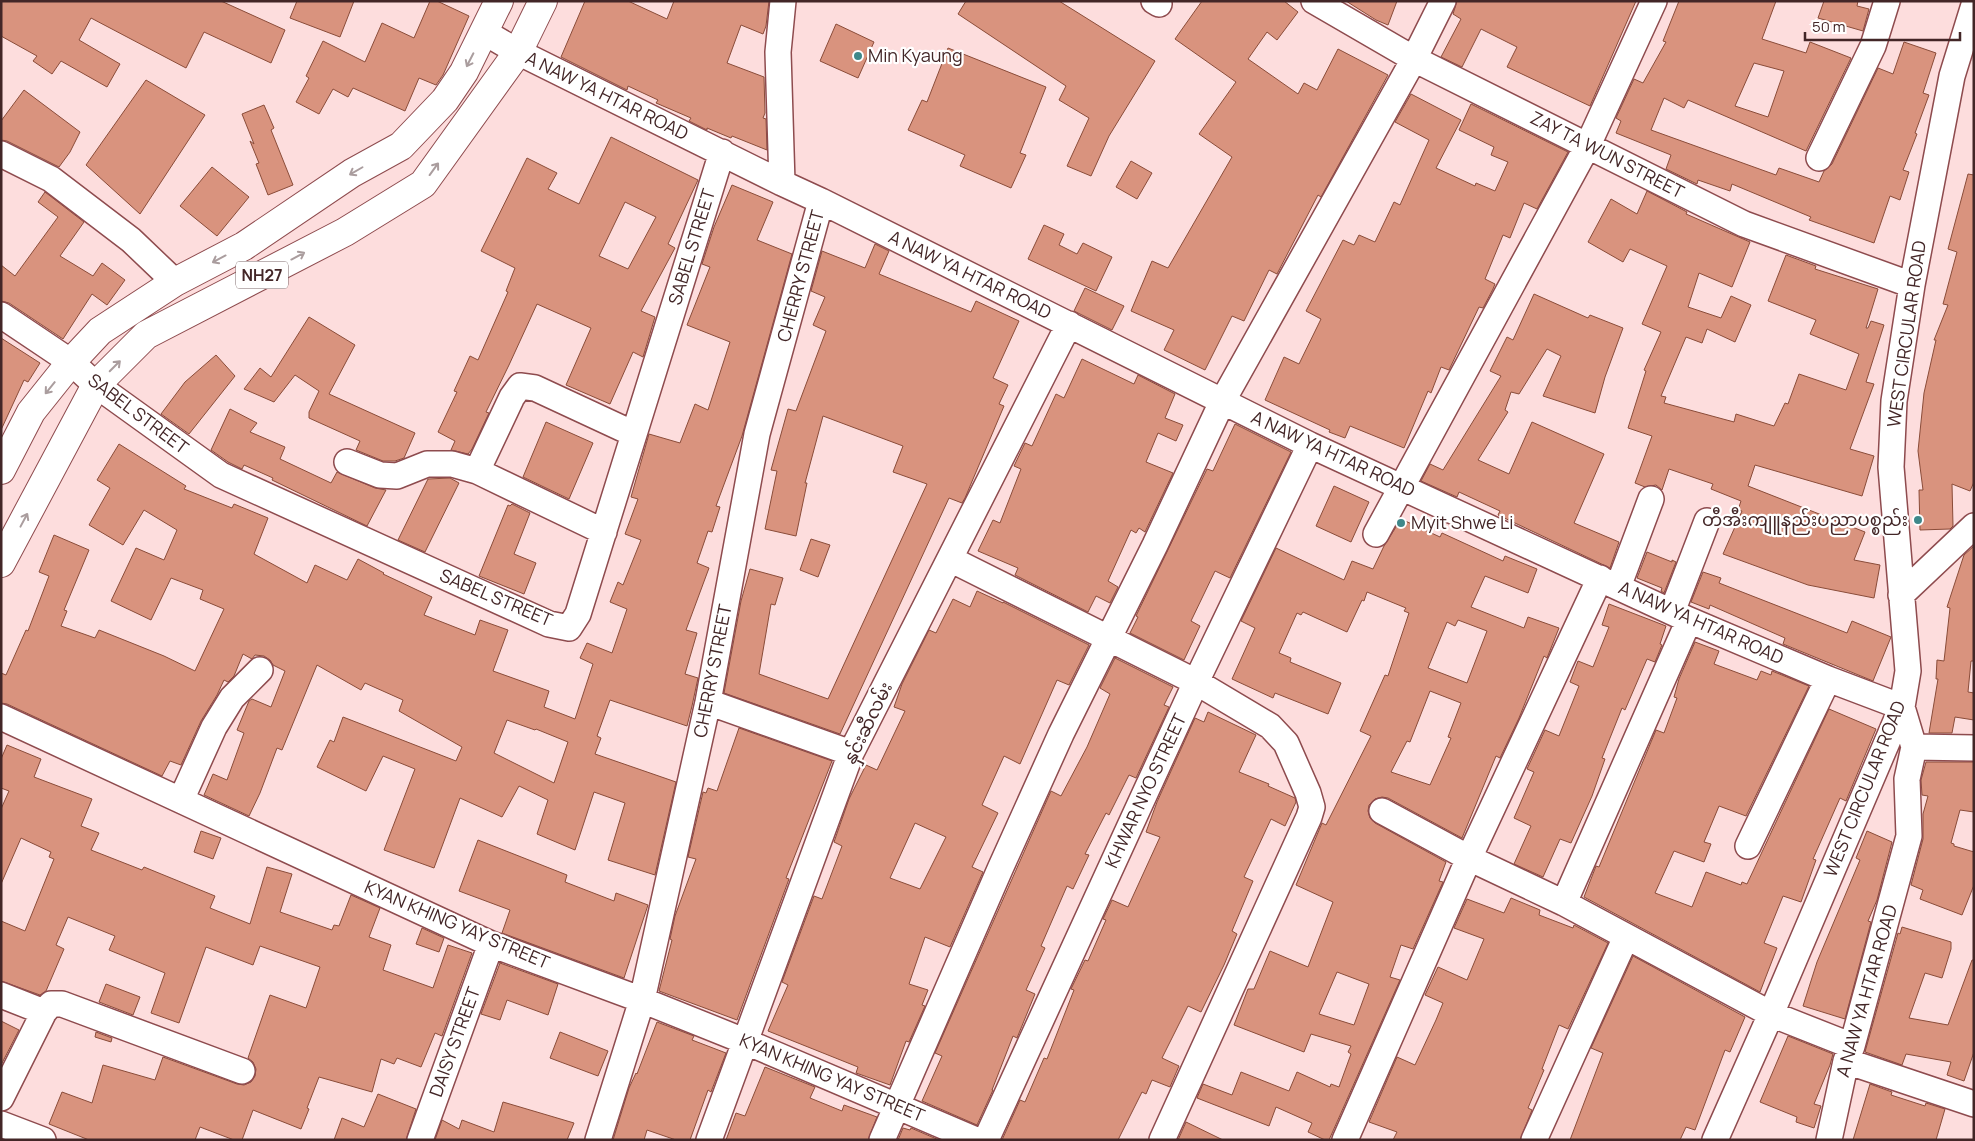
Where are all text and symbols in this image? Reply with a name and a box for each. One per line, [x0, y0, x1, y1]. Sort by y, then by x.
scale bar [1805, 10, 1960, 42]
text: 50 m [1812, 16, 1846, 37]
place label: Min Kyaung [868, 43, 963, 67]
street label: A NAW YA HTAR ROAD [522, 45, 693, 145]
marker: Min Kyaung [852, 50, 864, 62]
one-way arrow [465, 53, 475, 68]
street label: ZAY TA WUN STREET [1527, 105, 1689, 203]
one-way arrow [429, 163, 439, 177]
one-way arrow [349, 167, 363, 177]
street label: SABEL STREET [662, 186, 720, 308]
street label: CHERRY STREET [771, 207, 829, 344]
street label: A NAW YA HTAR ROAD [885, 224, 1056, 324]
street label: WEST CIRCULAR ROAD [1881, 239, 1931, 429]
one-way arrow [290, 251, 305, 260]
one-way arrow [211, 254, 226, 264]
road number: NH27 [236, 262, 288, 288]
one-way arrow [109, 360, 121, 372]
street label: SABEL STREET [83, 367, 194, 459]
one-way arrow [44, 381, 55, 394]
street label: A NAW YA HTAR ROAD [1248, 405, 1419, 502]
place label: တီအီးကျူနည်းပညာပစ္စည်း [1702, 506, 1908, 535]
place label: Myit Shwe Li [1411, 510, 1513, 534]
one-way arrow [19, 513, 29, 528]
marker: တီအီးကျူနည်းပညာပစ္စည်း [1912, 514, 1924, 526]
marker: Myit Shwe Li [1395, 517, 1407, 529]
street label: SABEL STREET [436, 563, 557, 632]
street label: A NAW YA HTAR ROAD [1615, 575, 1788, 669]
street label: CHERRY STREET [687, 602, 737, 739]
street label: နှင်းဆီလမ်း [836, 677, 901, 769]
street label: WEST CIRCULAR ROAD [1818, 697, 1910, 880]
street label: KHWAR NYO STREET [1099, 709, 1191, 872]
street label: KYAN KHING YAY STREET [361, 874, 554, 974]
street label: A NAW YA HTAR ROAD [1830, 902, 1902, 1080]
street label: DAISY STREET [423, 983, 485, 1100]
street label: KYAN KHING YAY STREET [736, 1027, 929, 1127]

